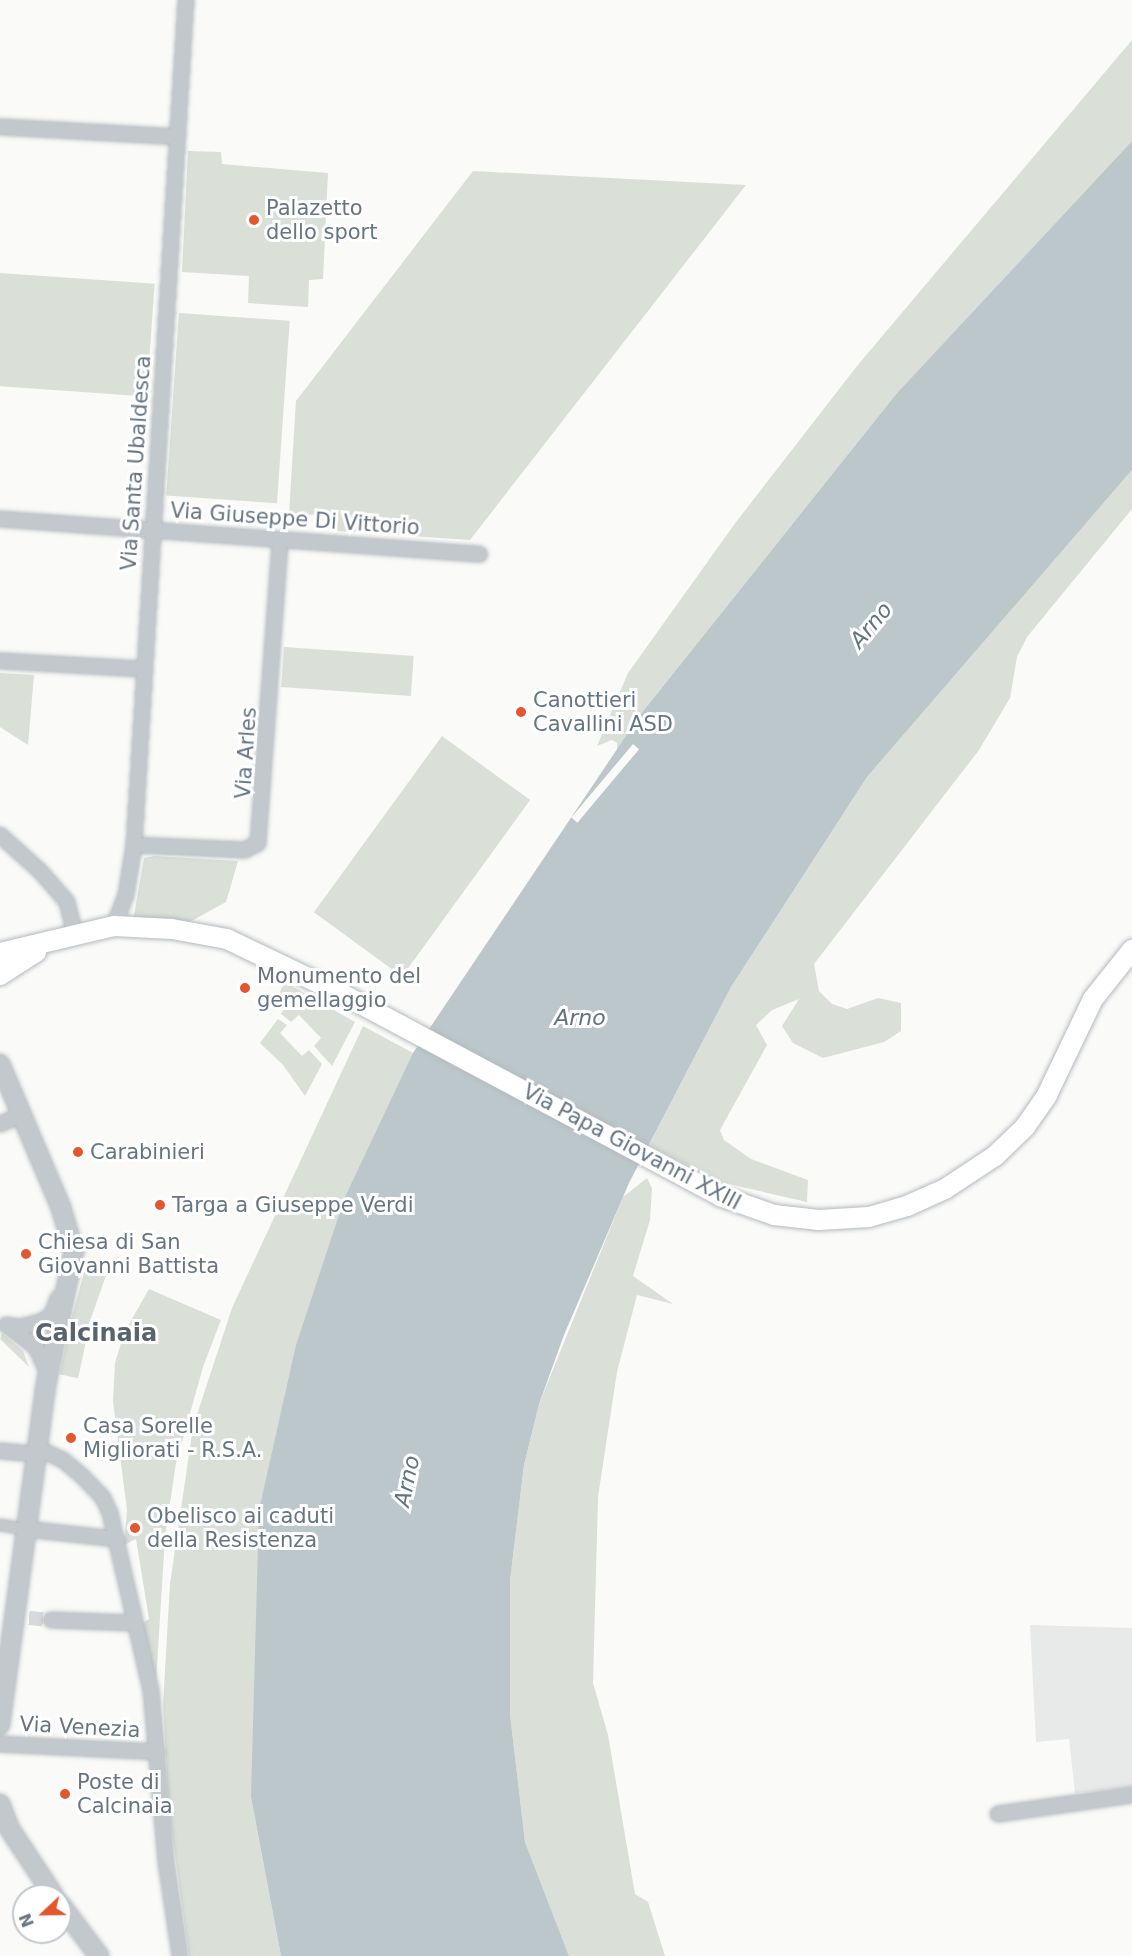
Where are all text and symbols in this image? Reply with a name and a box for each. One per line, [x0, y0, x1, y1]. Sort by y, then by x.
place label: Palazetto dello sport [266, 195, 377, 245]
marker: Palazetto dello sport [247, 213, 261, 227]
street label: Via Santa Ubaldesca [116, 355, 156, 571]
street label: Via Giuseppe Di Vittorio [169, 498, 421, 540]
water label: Arno [844, 597, 898, 653]
place label: Canottieri Cavallini ASD [533, 687, 673, 737]
marker: Canottieri Cavallini ASD [514, 705, 528, 719]
street label: Via Arles [230, 706, 262, 800]
place label: Monumento del gemellaggio [257, 963, 421, 1013]
marker: Monumento del gemellaggio [238, 981, 252, 995]
water label: Arno [554, 1005, 606, 1031]
street label: Via Papa Giovanni XXIII [519, 1079, 745, 1215]
place label: Carabinieri [90, 1139, 205, 1165]
marker: Carabinieri [71, 1145, 85, 1159]
place label: Targa a Giuseppe Verdi [172, 1192, 414, 1218]
marker: Targa a Giuseppe Verdi [153, 1198, 167, 1212]
place label: Chiesa di San Giovanni Battista [38, 1229, 219, 1279]
marker: Chiesa di San Giovanni Battista [19, 1247, 33, 1261]
district label: Calcinaia [35, 1320, 157, 1348]
place label: Casa Sorelle Migliorati - R.S.A. [83, 1413, 262, 1463]
marker: Casa Sorelle Migliorati - R.S.A. [64, 1431, 78, 1445]
water label: Arno [389, 1453, 425, 1509]
place label: Obelisco ai caduti della Resistenza [147, 1503, 334, 1553]
marker: Obelisco ai caduti della Resistenza [128, 1521, 142, 1535]
street label: Via Venezia [19, 1711, 141, 1743]
place label: Poste di Calcinaia [77, 1769, 173, 1819]
marker: Poste di Calcinaia [58, 1787, 72, 1801]
north arrow [12, 1884, 72, 1944]
text: N [15, 1910, 38, 1930]

